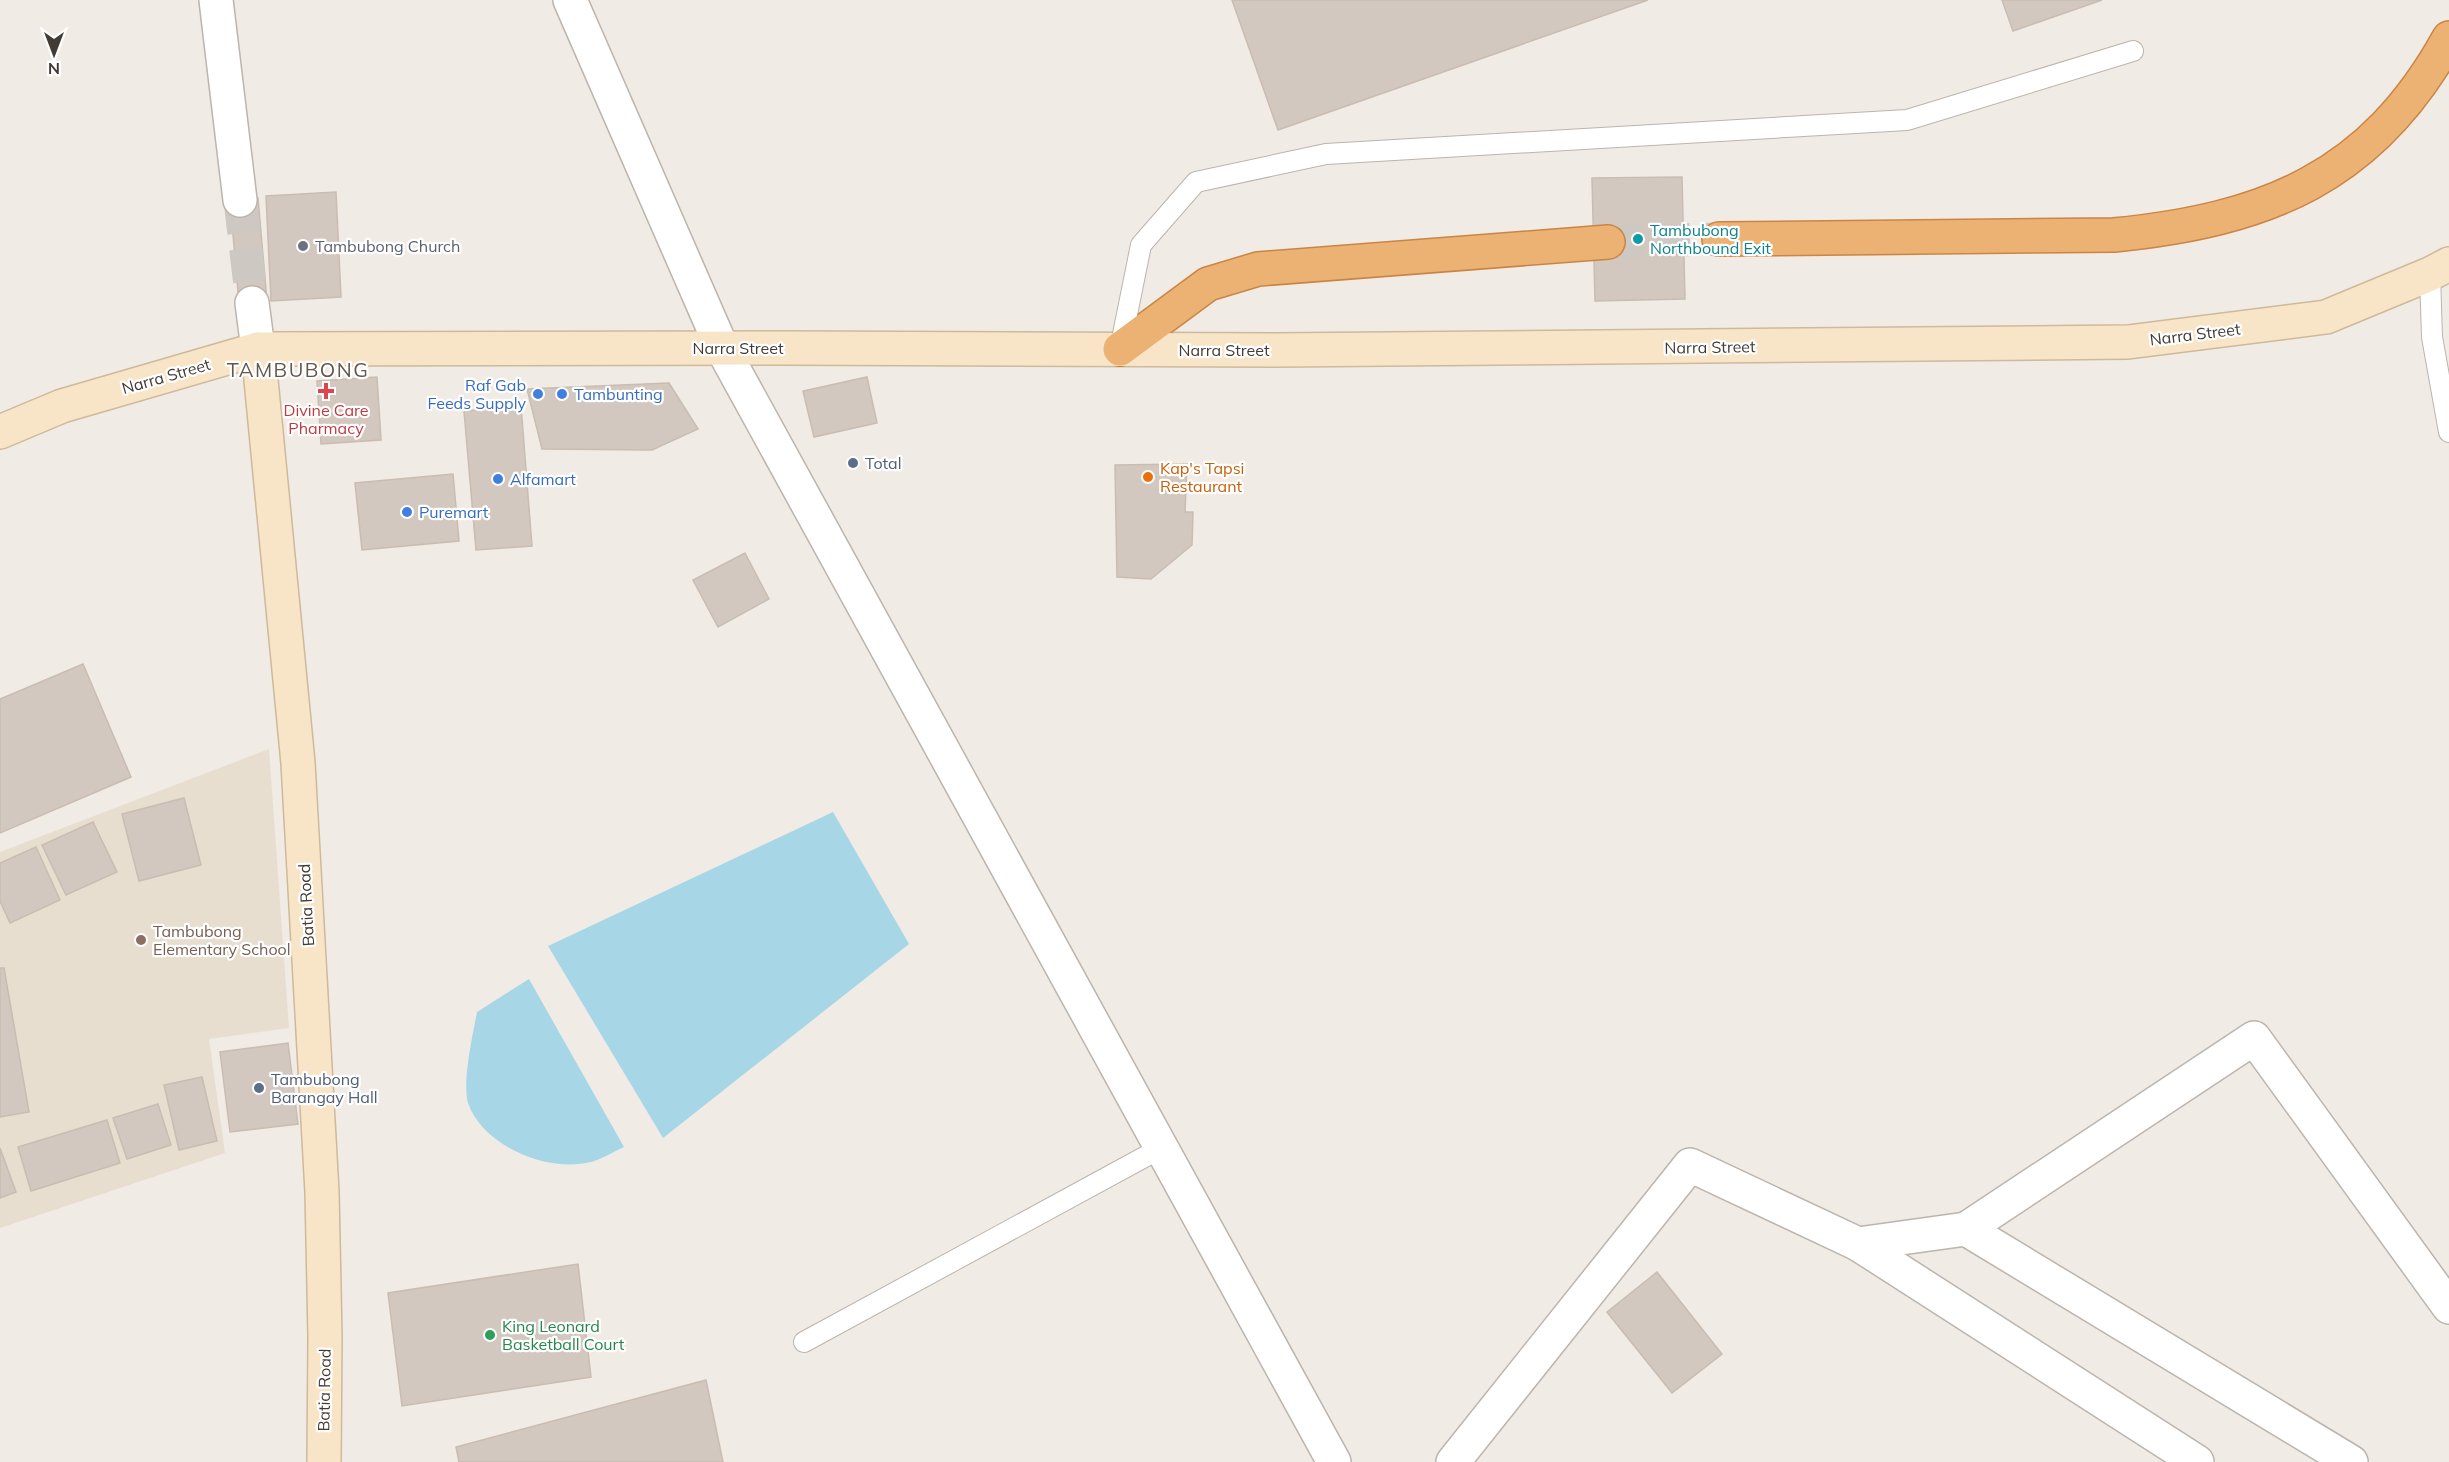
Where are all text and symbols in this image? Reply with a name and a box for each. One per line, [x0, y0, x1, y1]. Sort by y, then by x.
north arrow [24, 24, 84, 84]
text: N [48, 59, 60, 79]
place label: Tambubong Northbound Exit [1650, 220, 1771, 258]
marker: Tambubong Northbound Exit [1631, 232, 1645, 246]
place label: Tambubong Church [315, 236, 460, 256]
marker: Tambubong Church [296, 239, 310, 253]
street label: Narra Street [2149, 318, 2242, 349]
street label: Narra Street [1664, 336, 1756, 358]
street label: Narra Street [692, 338, 784, 358]
street label: Narra Street [1178, 340, 1270, 360]
street label: Narra Street [119, 354, 213, 398]
district label: TAMBUBONG [227, 357, 369, 382]
place label: Raf Gab Feeds Supply [427, 375, 526, 413]
marker: Divine Care Pharmacy [319, 384, 333, 398]
place label: Tambunting [574, 384, 663, 404]
marker: Raf Gab Feeds Supply [531, 387, 545, 401]
marker: Tambunting [555, 387, 569, 401]
place label: Divine Care Pharmacy [283, 400, 369, 438]
place label: Total [865, 453, 902, 473]
marker: Total [846, 456, 860, 470]
place label: Kap's Tapsi Restaurant [1160, 458, 1244, 496]
place label: Alfamart [510, 469, 576, 489]
marker: Kap's Tapsi Restaurant [1141, 470, 1155, 484]
marker: Alfamart [491, 472, 505, 486]
place label: Puremart [419, 502, 489, 522]
marker: Puremart [400, 505, 414, 519]
street label: Batia Road [294, 863, 318, 947]
place label: Tambubong Elementary School [153, 921, 291, 959]
marker: Tambubong Elementary School [134, 933, 148, 947]
place label: Tambubong Barangay Hall [271, 1069, 378, 1107]
marker: Tambubong Barangay Hall [252, 1081, 266, 1095]
place label: King Leonard Basketball Court [502, 1316, 625, 1354]
marker: King Leonard Basketball Court [483, 1328, 497, 1342]
street label: Batia Road [313, 1348, 335, 1432]

